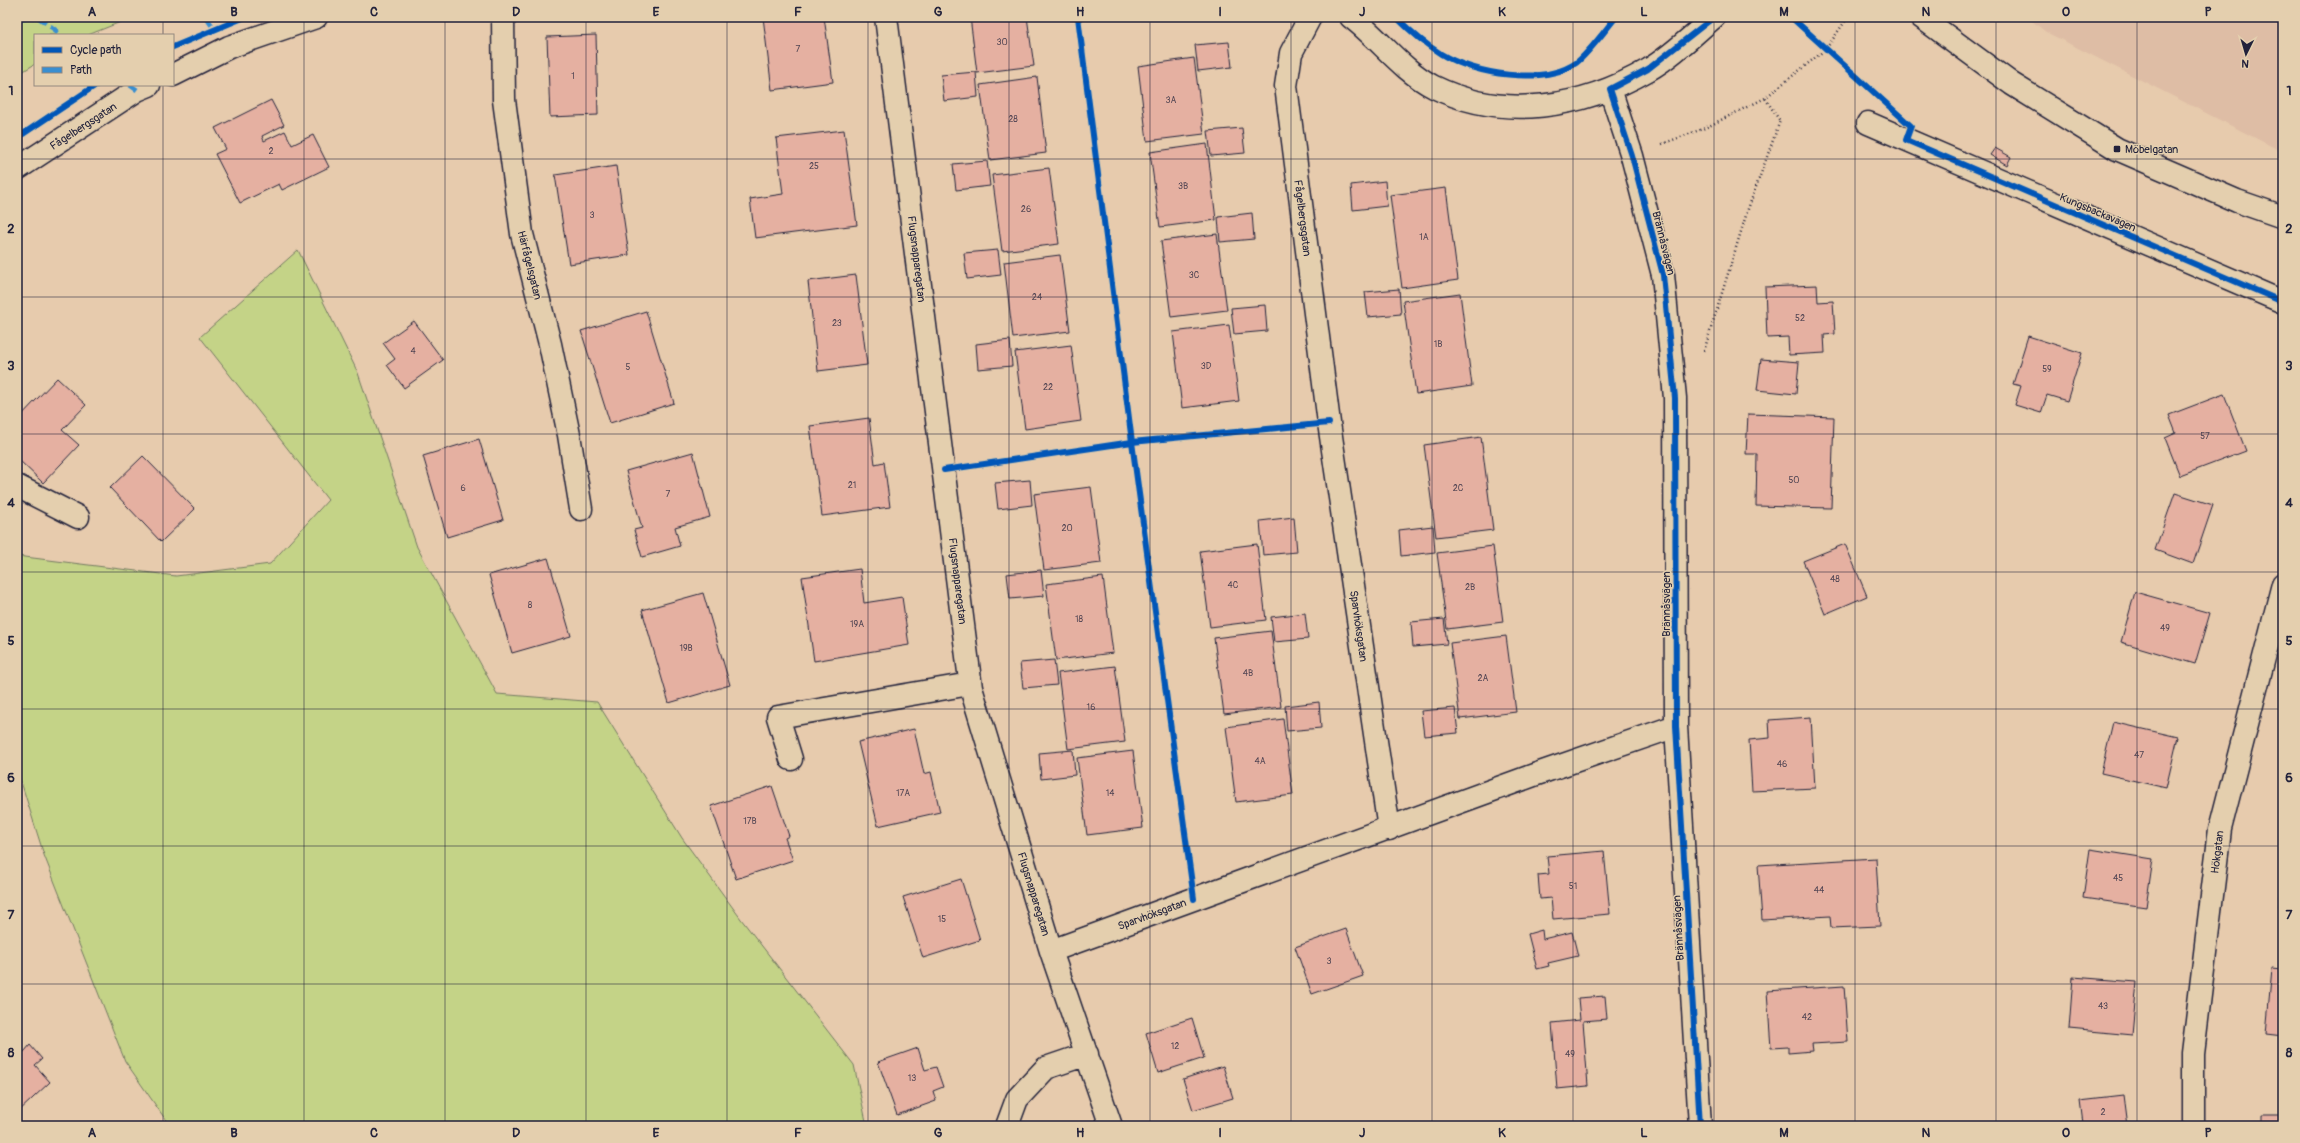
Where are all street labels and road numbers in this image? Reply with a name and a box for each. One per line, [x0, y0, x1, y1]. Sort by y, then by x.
street label: Fågelbergsgatan [48, 100, 119, 153]
street label: Fågelbergsgatan [1291, 179, 1314, 257]
street label: Kungsbackavägen [2058, 190, 2138, 234]
street label: Brännåsvägen [1649, 210, 1678, 277]
street label: Flugsnapparegatan [905, 215, 928, 303]
street label: Härfågelsgatan [515, 229, 544, 301]
street label: Flugsnapparegatan [946, 537, 969, 625]
street label: Brännåsvägen [1660, 571, 1673, 637]
street label: Sparvhöksgatan [1347, 589, 1370, 663]
street label: Hökgatan [2208, 830, 2227, 874]
street label: Flugsnapparegatan [1015, 851, 1052, 938]
street label: Brännåsvägen [1670, 895, 1687, 961]
street label: Sparvhöksgatan [1116, 896, 1188, 933]

